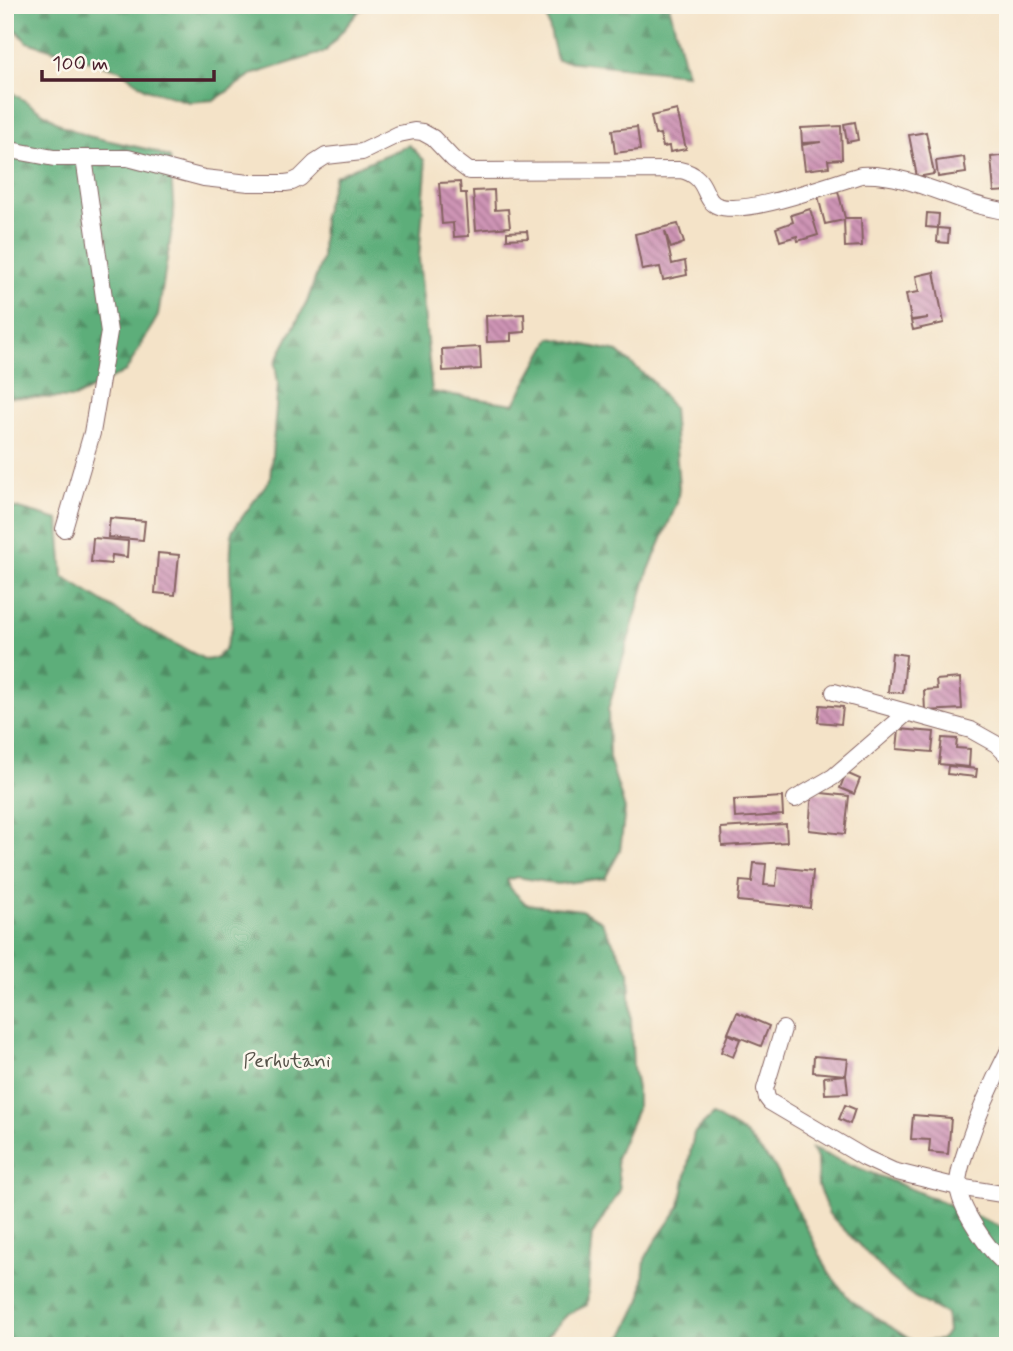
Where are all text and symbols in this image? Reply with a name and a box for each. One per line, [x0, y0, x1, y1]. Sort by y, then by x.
scale bar [42, 38, 214, 82]
text: 100 m [52, 50, 108, 78]
park label: Perhutani [243, 1047, 331, 1075]

